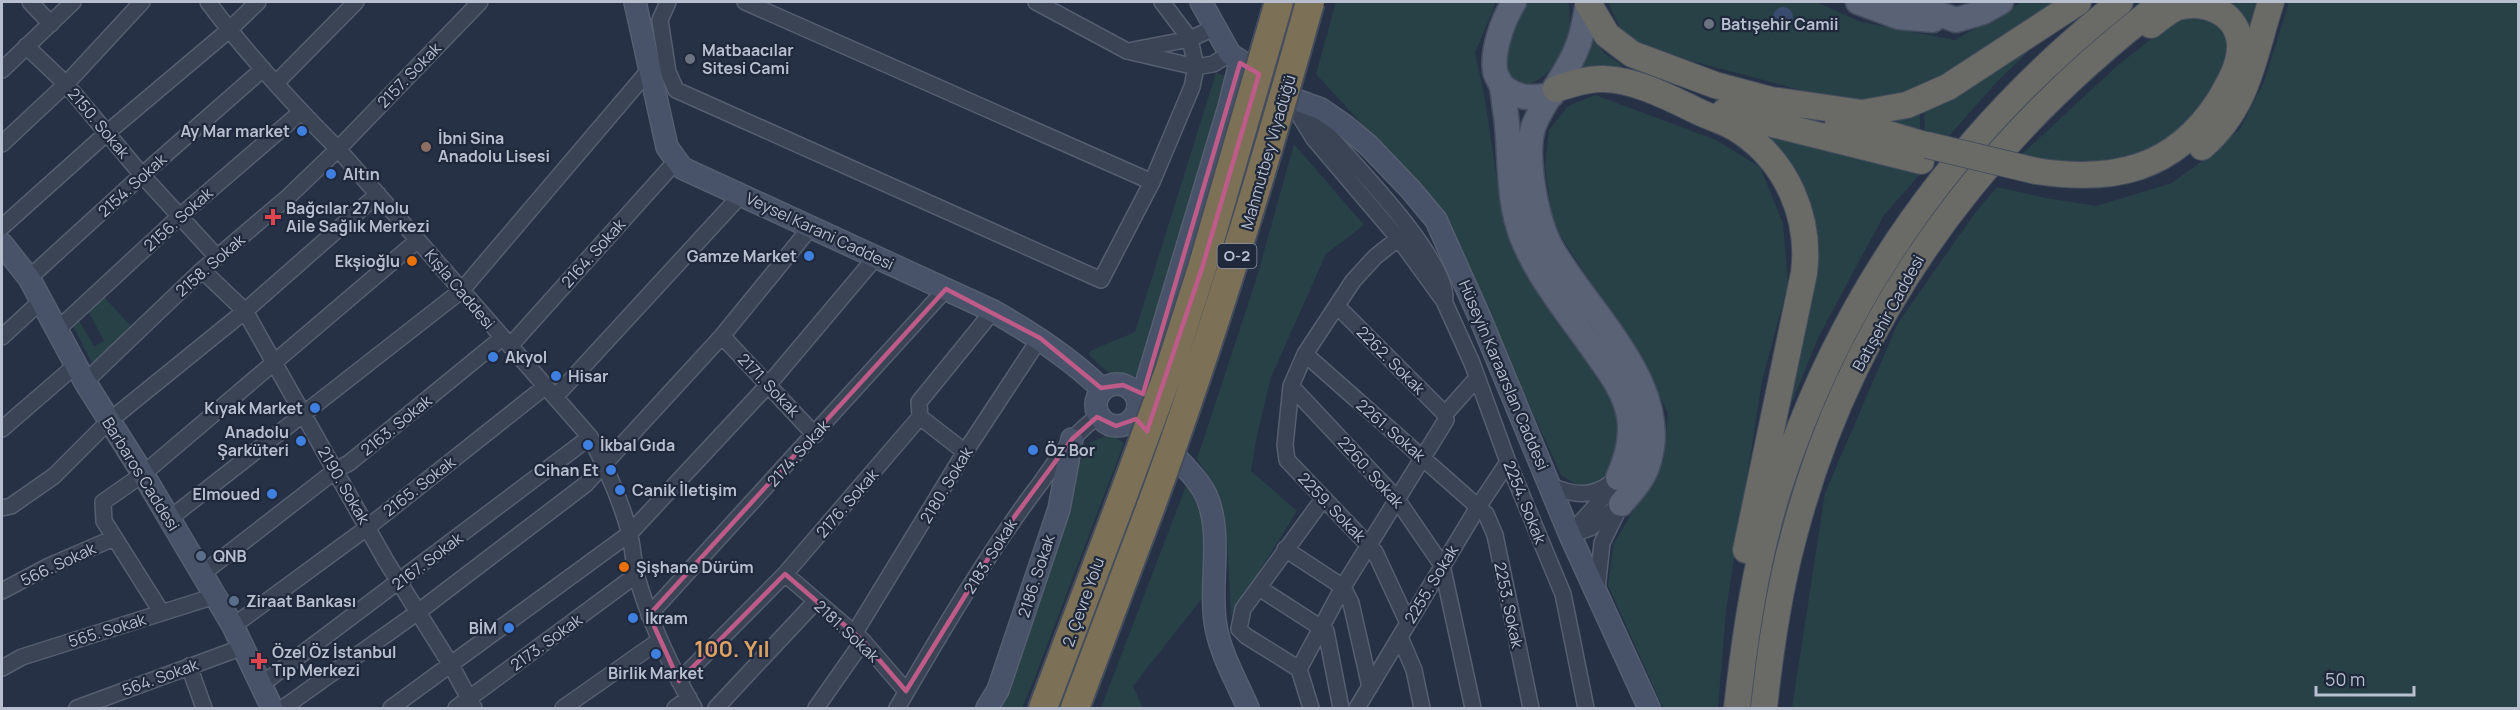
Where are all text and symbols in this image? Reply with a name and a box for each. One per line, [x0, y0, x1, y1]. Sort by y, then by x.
place label: Batışehir Camii [1721, 13, 1839, 35]
marker: Batışehir Camii [1702, 17, 1716, 31]
street label: 2157. Sokak [372, 37, 446, 112]
place label: Matbaacılar Sitesi Cami [702, 39, 794, 79]
marker: Matbaacılar Sitesi Cami [683, 52, 697, 66]
street label: Mahmutbey Viyadüğü [1235, 72, 1301, 232]
street label: 2150. Sokak [63, 83, 136, 164]
place label: Ay Mar market [180, 120, 290, 142]
marker: Ay Mar market [295, 124, 309, 138]
place label: İbni Sina Anadolu Lisesi [438, 127, 550, 167]
marker: İbni Sina Anadolu Lisesi [419, 140, 433, 154]
street label: 2154. Sokak [93, 148, 172, 222]
place label: Altın [343, 163, 380, 185]
marker: Altın [324, 167, 338, 181]
street label: 2156. Sokak [139, 181, 218, 256]
street label: Veysel Karani Caddesi [742, 187, 898, 275]
place label: Bağcılar 27 Nolu Aile Sağlık Merkezi [286, 197, 430, 237]
marker: Bağcılar 27 Nolu Aile Sağlık Merkezi [264, 208, 282, 226]
street label: 2164. Sokak [556, 213, 631, 292]
street label: 2158. Sokak [171, 228, 250, 301]
street label: Kışla Caddesi [420, 244, 500, 334]
road number: O-2 [1218, 244, 1256, 268]
place label: Gamze Market [687, 245, 797, 267]
marker: Gamze Market [802, 249, 816, 263]
place label: Ekşioğlu [335, 250, 400, 272]
street label: Batışehir Caddesi [1847, 251, 1929, 375]
marker: Ekşioğlu [405, 254, 419, 268]
street label: Hüseyin Karaarslan Caddesi [1454, 277, 1554, 473]
street label: 2262. Sokak [1352, 321, 1431, 400]
place label: Akyol [505, 346, 547, 368]
street label: 2171. Sokak [733, 348, 806, 422]
marker: Akyol [486, 350, 500, 364]
place label: Hisar [568, 365, 608, 387]
marker: Hisar [549, 369, 563, 383]
street label: 2163. Sokak [356, 389, 437, 460]
street label: 2261. Sokak [1352, 394, 1431, 467]
place label: Kıyak Market [204, 397, 303, 419]
marker: Kıyak Market [308, 401, 322, 415]
street label: Barbaros Caddesi [97, 413, 185, 535]
street label: 2174. Sokak [762, 414, 835, 491]
place label: Anadolu Şarküteri [217, 421, 289, 461]
street label: 2260. Sokak [1333, 431, 1410, 513]
marker: Anadolu Şarküteri [294, 434, 308, 448]
place label: İkbal Gıda [600, 434, 675, 456]
marker: İkbal Gıda [581, 438, 595, 452]
place label: Öz Bor [1045, 439, 1095, 461]
street label: 2190. Sokak [313, 442, 376, 529]
street label: 2180. Sokak [914, 442, 978, 527]
marker: Öz Bor [1026, 443, 1040, 457]
street label: 2165. Sokak [378, 450, 460, 521]
street label: 2254. Sokak [1498, 457, 1552, 548]
place label: Cihan Et [534, 459, 599, 481]
marker: Cihan Et [604, 463, 618, 477]
street label: 2176. Sokak [811, 463, 884, 542]
street label: 2259. Sokak [1293, 468, 1371, 547]
place label: Canik İletişim [632, 479, 737, 501]
place label: Elmoued [193, 483, 260, 505]
marker: Canik İletişim [613, 483, 627, 497]
marker: Elmoued [265, 487, 279, 501]
street label: 2183. Sokak [958, 513, 1022, 598]
street label: 2167. Sokak [387, 526, 468, 595]
street label: 2186. Sokak [1012, 531, 1060, 620]
street label: 566. Sokak [17, 537, 100, 591]
street label: 2255. Sokak [1399, 540, 1464, 627]
place label: QNB [213, 545, 247, 567]
marker: QNB [194, 549, 208, 563]
street label: 2. Çevre Yolu [1057, 554, 1109, 650]
place label: Şişhane Dürüm [636, 556, 754, 578]
marker: Şişhane Dürüm [617, 560, 631, 574]
street label: 2253. Sokak [1489, 560, 1529, 651]
place label: Ziraat Bankası [246, 590, 356, 612]
marker: Ziraat Bankası [227, 594, 241, 608]
street label: 2181. Sokak [810, 595, 885, 668]
place label: İkram [645, 607, 688, 629]
street label: 565. Sokak [66, 608, 149, 652]
street label: 2173. Sokak [506, 608, 587, 675]
marker: İkram [626, 611, 640, 625]
place label: BİM [469, 617, 497, 639]
marker: BİM [502, 621, 516, 635]
district label: 100. Yıl [694, 634, 770, 664]
place label: Özel Öz İstanbul Tıp Merkezi [272, 641, 397, 681]
marker: Birlik Market [649, 647, 663, 661]
marker: Özel Öz İstanbul Tıp Merkezi [250, 652, 268, 670]
street label: 564. Sokak [119, 653, 202, 701]
scale bar [2316, 659, 2414, 697]
place label: Birlik Market [608, 662, 704, 684]
text: 50 m [2325, 667, 2365, 691]

